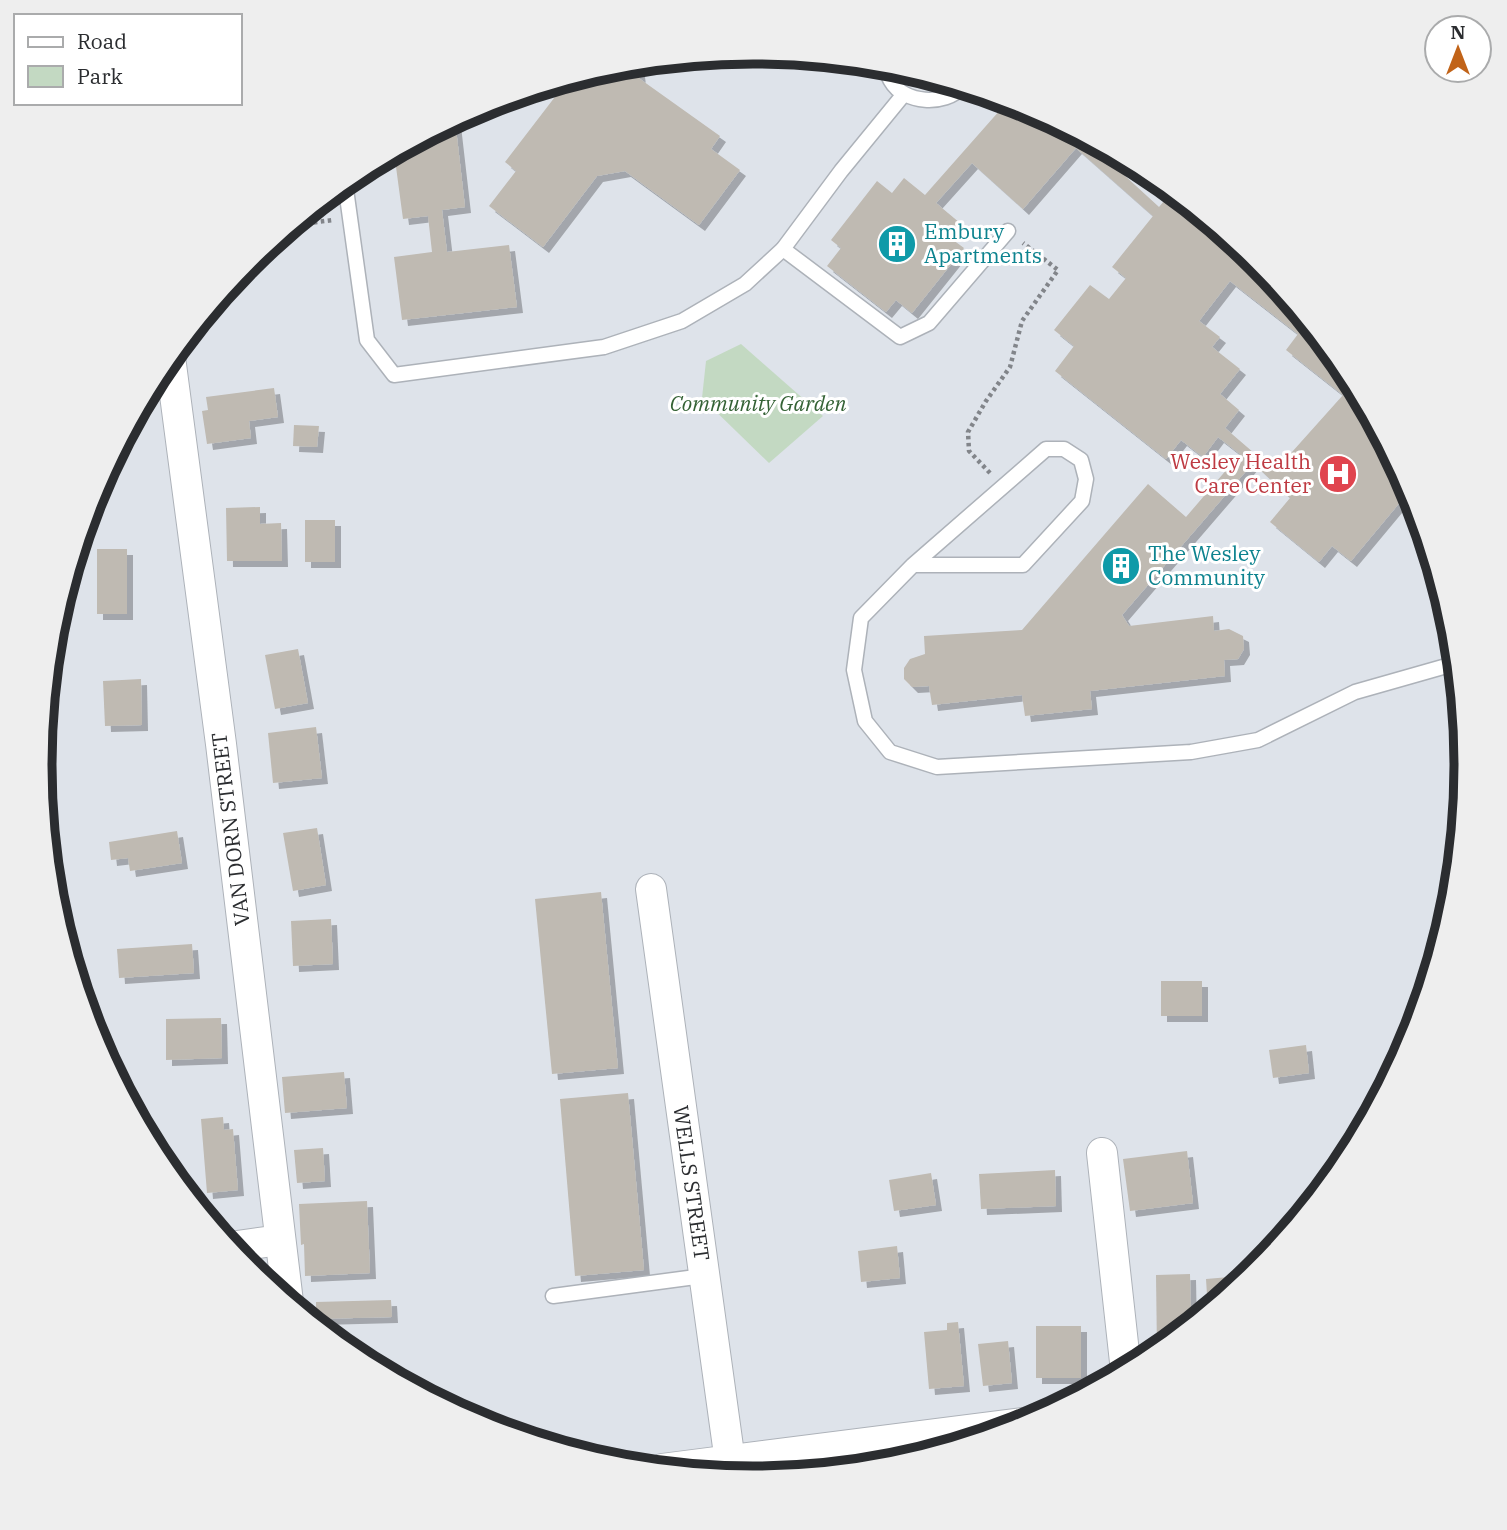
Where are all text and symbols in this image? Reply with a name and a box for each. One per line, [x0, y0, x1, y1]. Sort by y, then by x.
legend [14, 14, 242, 105]
north arrow [1423, 14, 1493, 84]
text: N [1450, 20, 1466, 44]
text: Road [77, 27, 127, 55]
text: Park [77, 62, 124, 90]
place label: Embury Apartments [924, 217, 1042, 269]
building icon: Embury Apartments [876, 223, 918, 265]
park label: Community Garden [670, 389, 846, 417]
place label: Wesley Health Care Center [1170, 447, 1312, 499]
hospital icon: Wesley Health Care Center [1317, 453, 1359, 495]
place label: The Wesley Community [1148, 539, 1266, 591]
building icon: The Wesley Community [1100, 545, 1142, 587]
street label: VAN DORN STREET [204, 731, 256, 927]
street label: WELLS STREET [667, 1103, 717, 1262]

